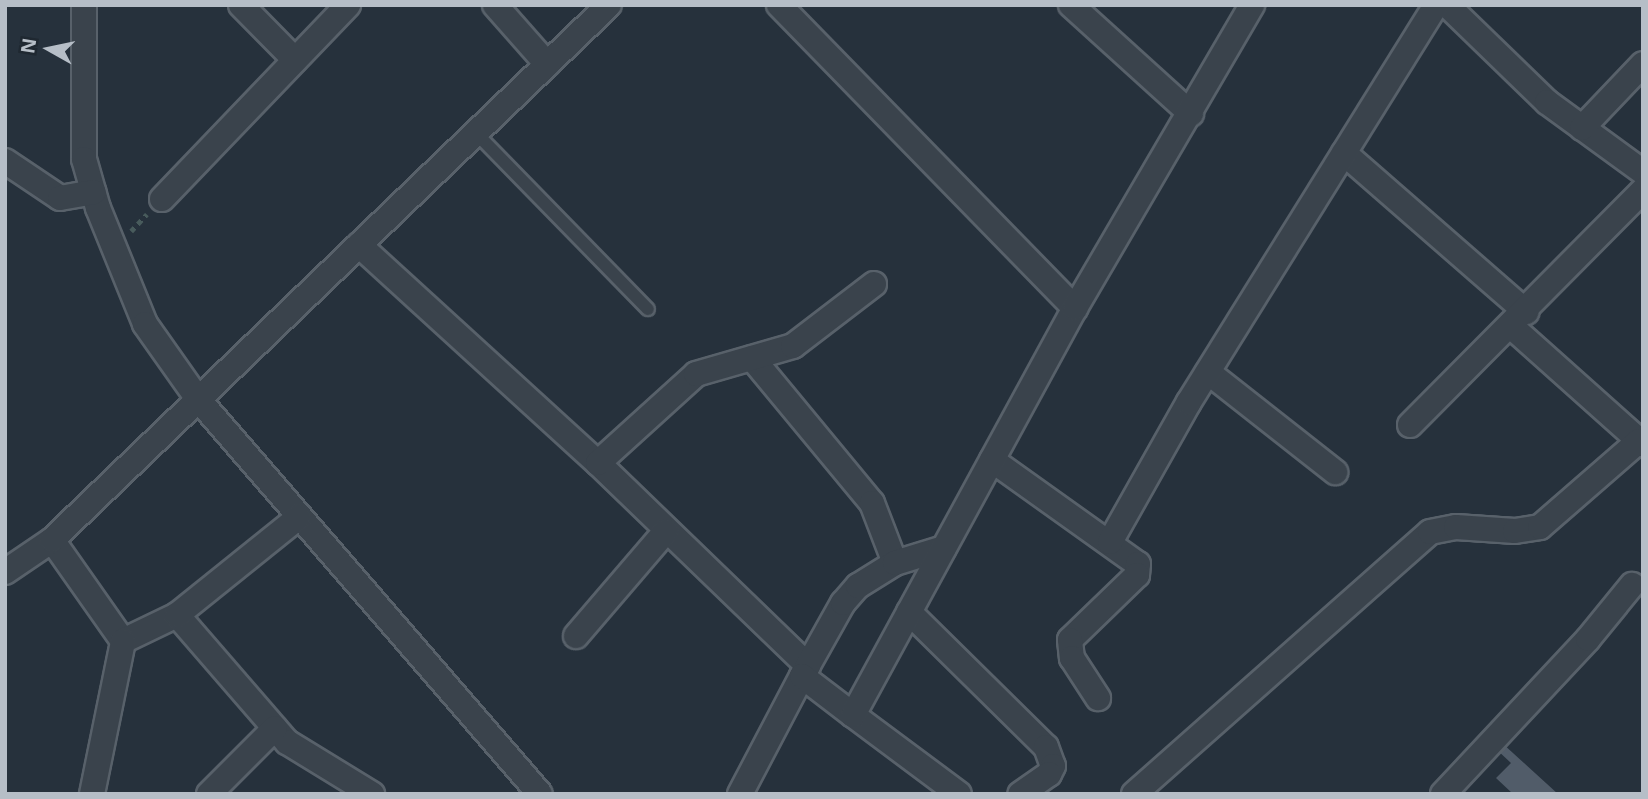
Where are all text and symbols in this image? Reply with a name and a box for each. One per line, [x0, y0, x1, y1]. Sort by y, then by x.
north arrow [14, 14, 84, 84]
text: N [14, 36, 42, 55]

